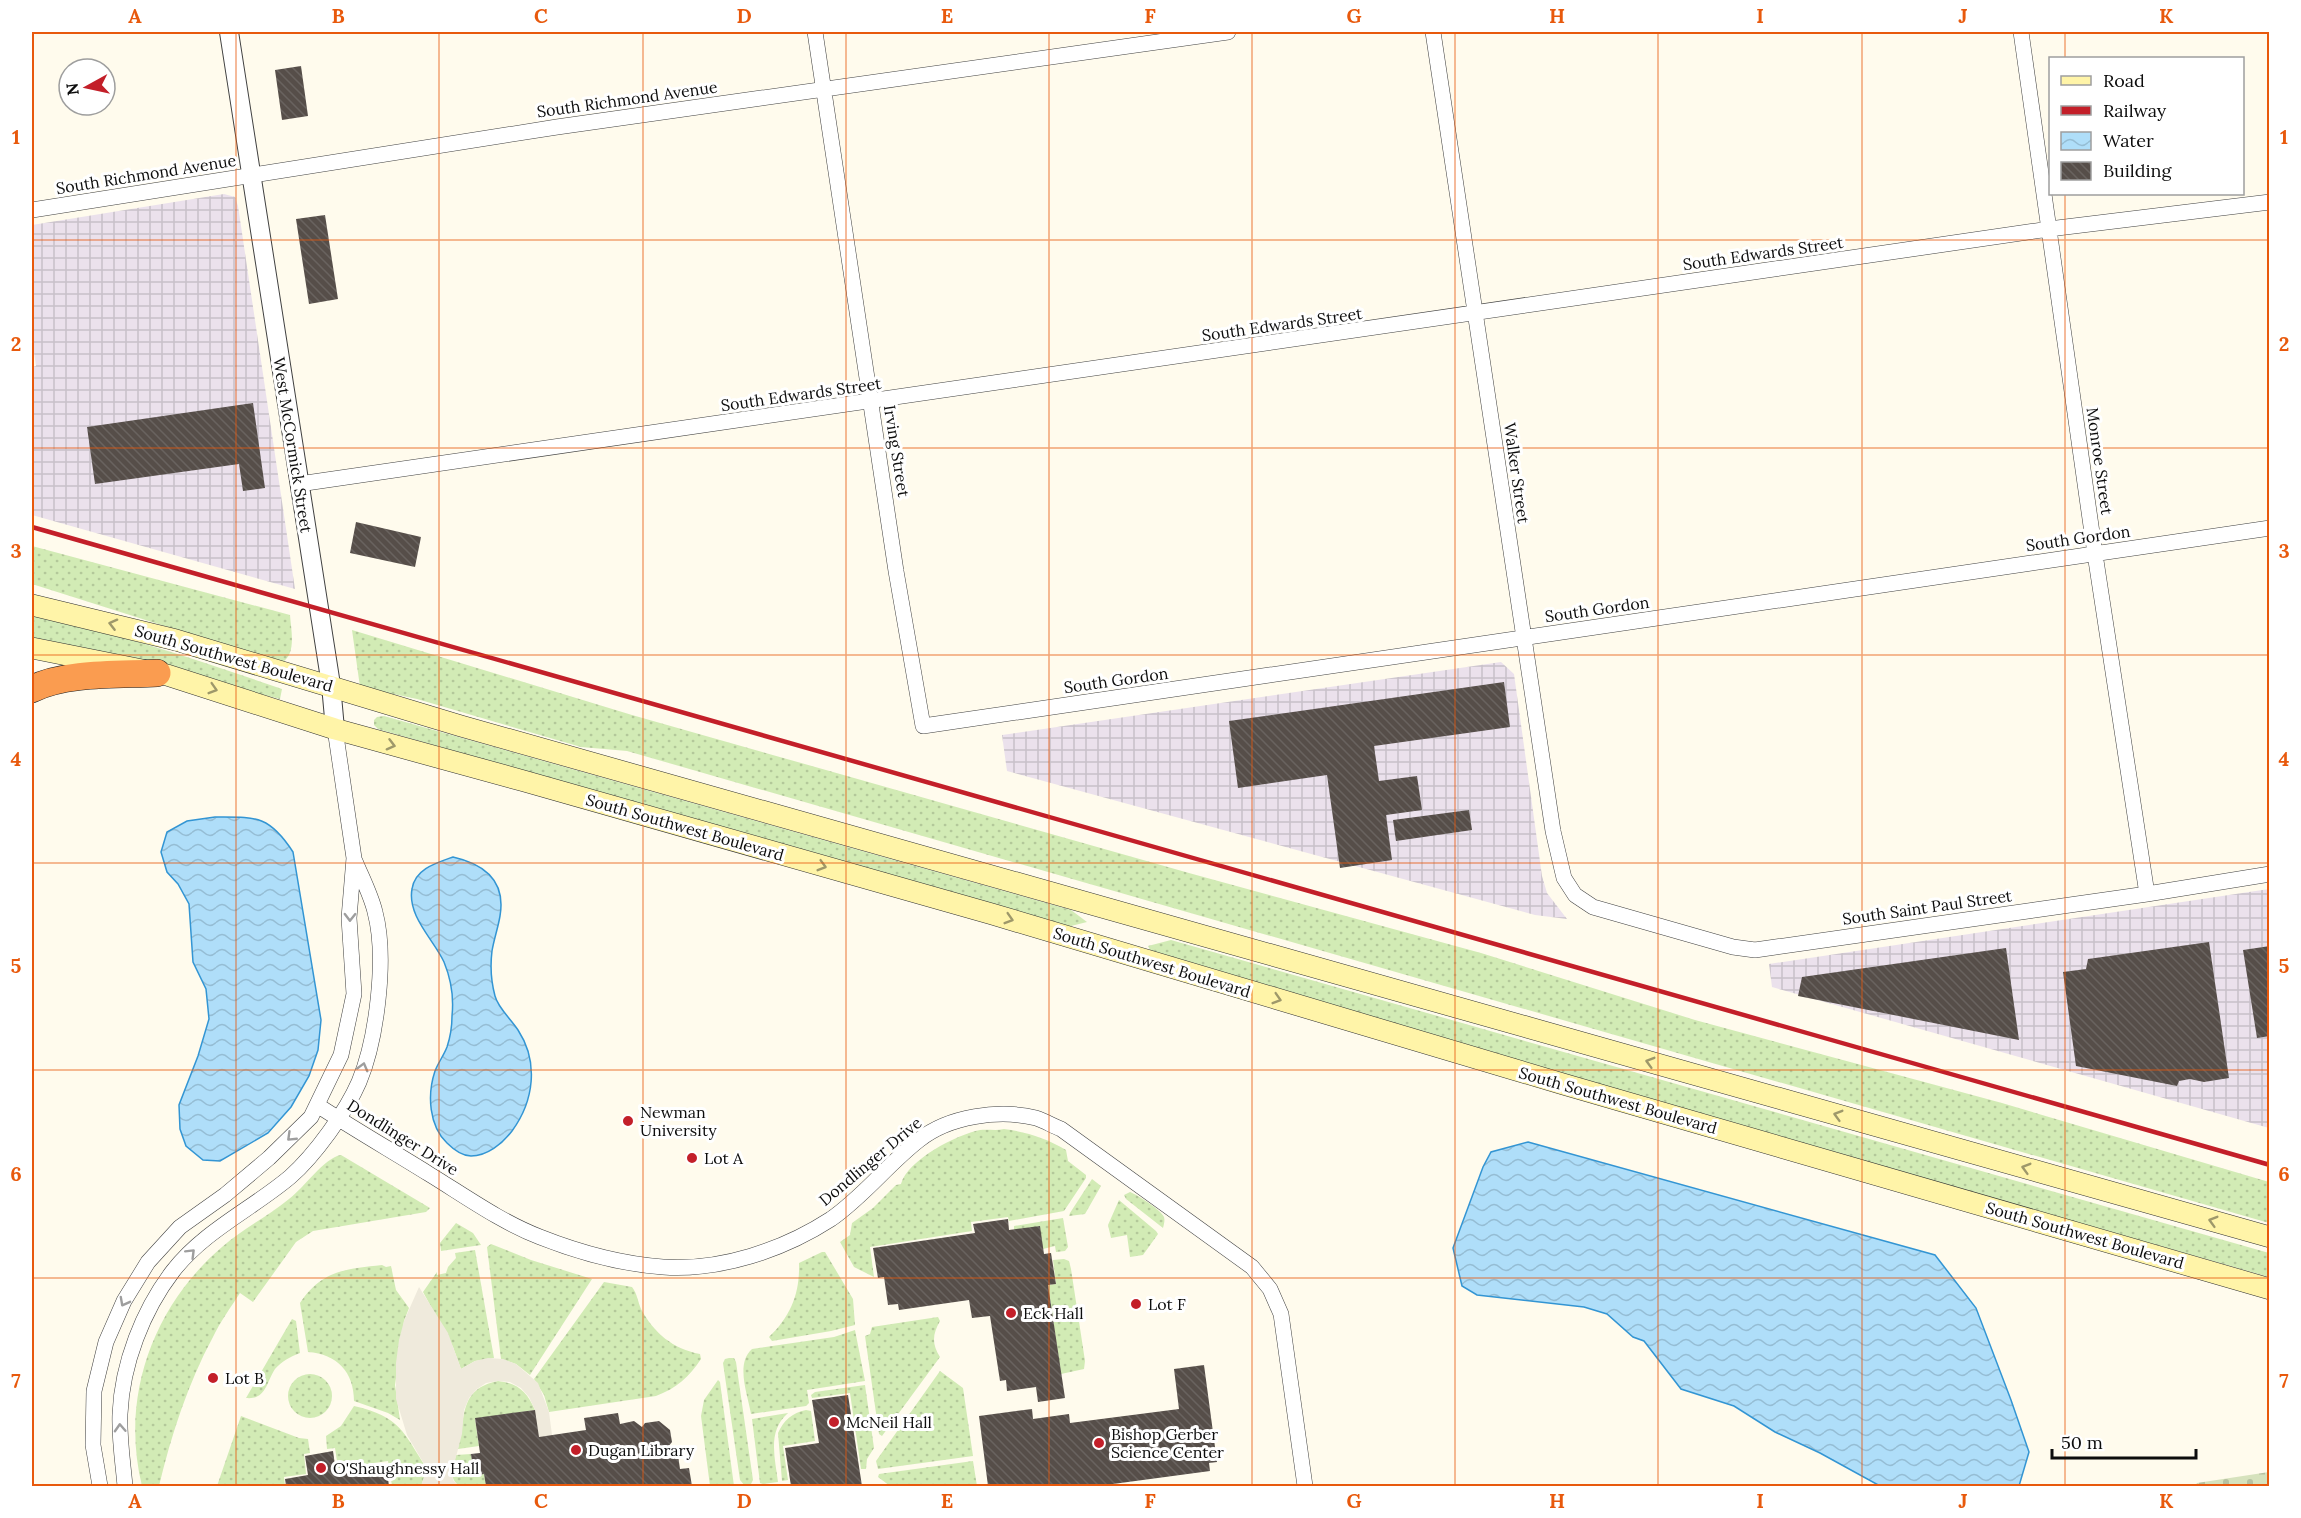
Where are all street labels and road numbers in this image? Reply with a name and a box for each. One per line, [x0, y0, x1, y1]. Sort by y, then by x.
street label: South Richmond Avenue [535, 76, 719, 122]
street label: South Richmond Avenue [55, 150, 238, 198]
street label: South Edwards Street [1682, 232, 1845, 274]
street label: South Edwards Street [1201, 303, 1364, 345]
street label: West McCormick Street [269, 356, 317, 535]
street label: South Edwards Street [720, 373, 883, 415]
street label: Irving Street [880, 404, 914, 499]
street label: Monroe Street [2083, 406, 2118, 517]
street label: Walker Street [1500, 421, 1534, 525]
street label: South Gordon [2025, 521, 2132, 555]
street label: South Gordon [1544, 592, 1651, 626]
street label: South Southwest Boulevard [133, 620, 336, 696]
street label: South Gordon [1063, 663, 1170, 697]
street label: South Southwest Boulevard [584, 789, 787, 865]
street label: South Saint Paul Street [1841, 885, 2014, 929]
street label: South Southwest Boulevard [1051, 922, 1253, 1002]
street label: South Southwest Boulevard [1517, 1062, 1720, 1138]
street label: Dondlinger Drive [344, 1095, 463, 1179]
street label: Dondlinger Drive [815, 1112, 926, 1210]
street label: South Southwest Boulevard [1984, 1197, 2187, 1273]

